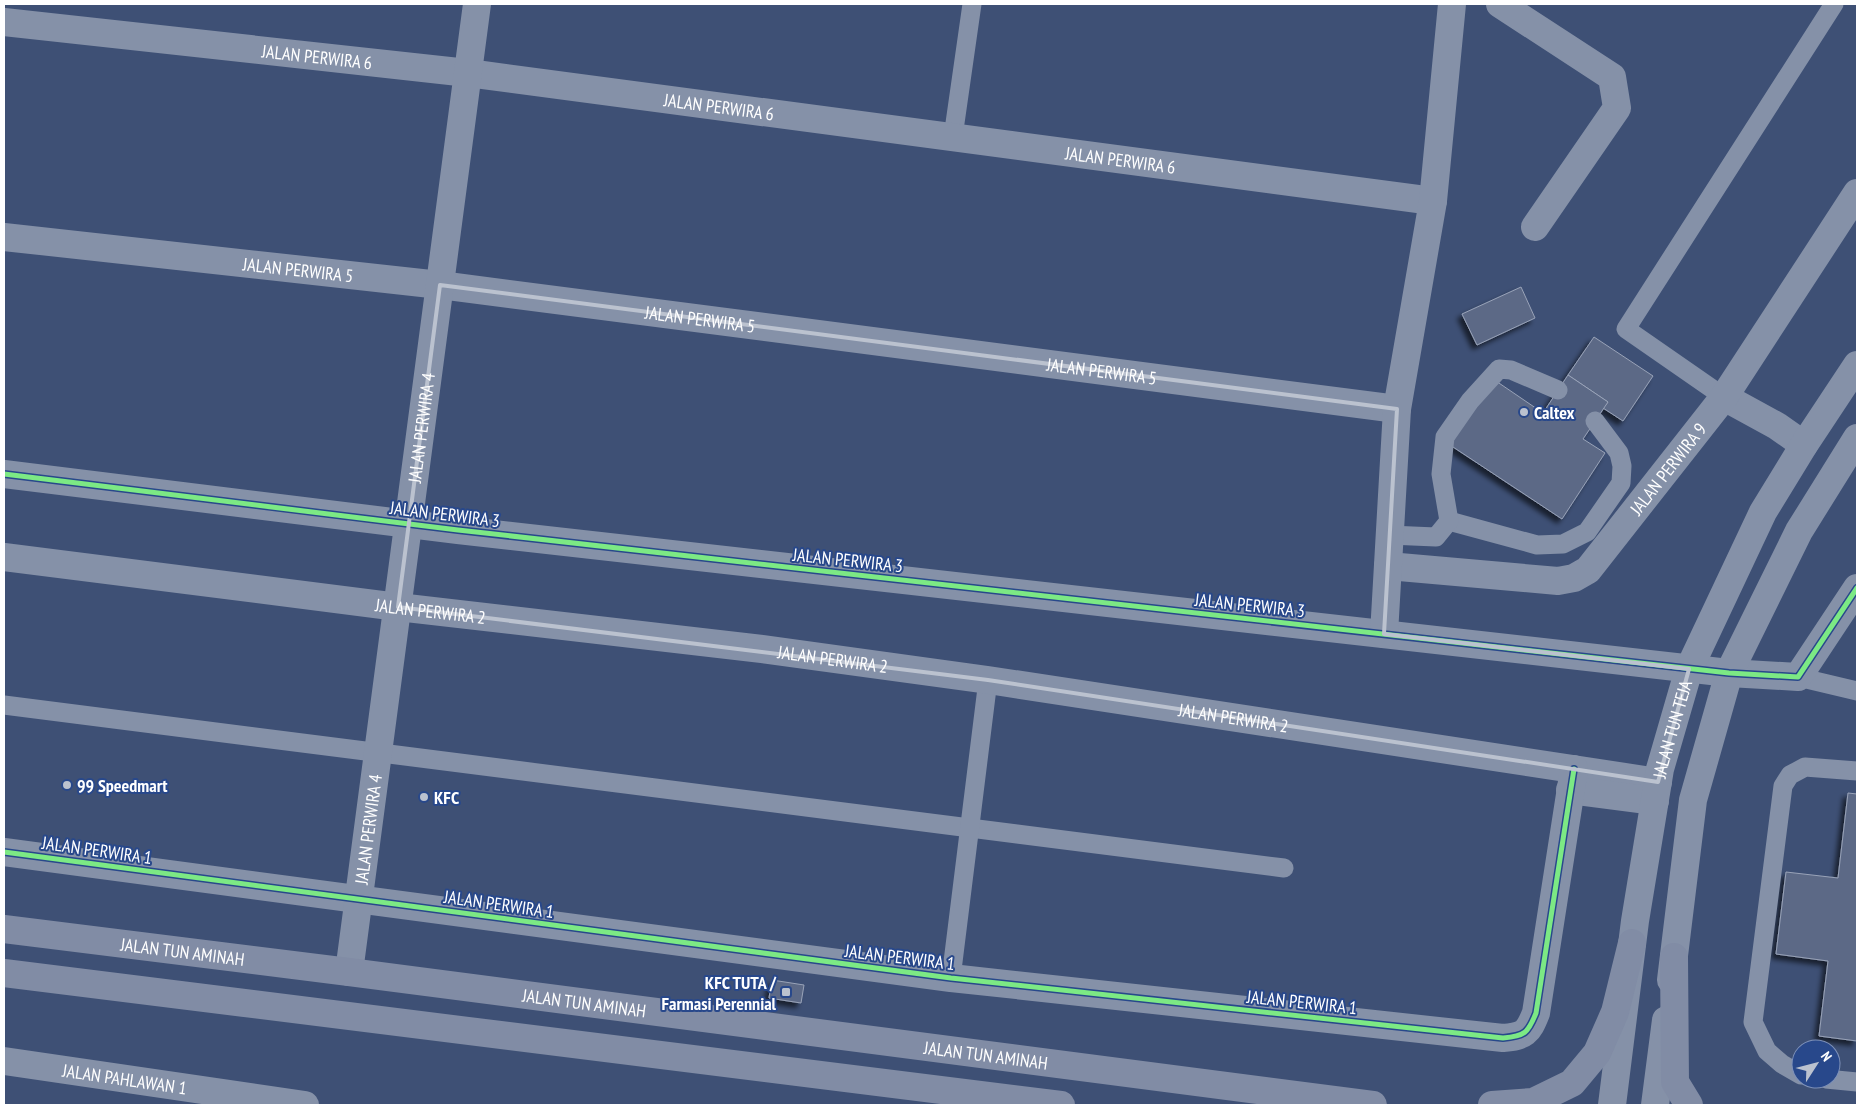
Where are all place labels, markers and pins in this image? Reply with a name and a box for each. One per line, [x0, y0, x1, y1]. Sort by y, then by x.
place label: Caltex [1534, 401, 1575, 424]
marker: Caltex [1518, 406, 1530, 418]
place label: 99 Speedmart [77, 774, 168, 797]
marker: 99 Speedmart [61, 779, 73, 791]
place label: KFC [434, 786, 459, 809]
marker: KFC [418, 791, 430, 803]
place label: KFC TUTA / Farmasi Perennial [662, 971, 777, 1015]
marker: KFC TUTA / Farmasi Perennial [780, 986, 792, 998]

